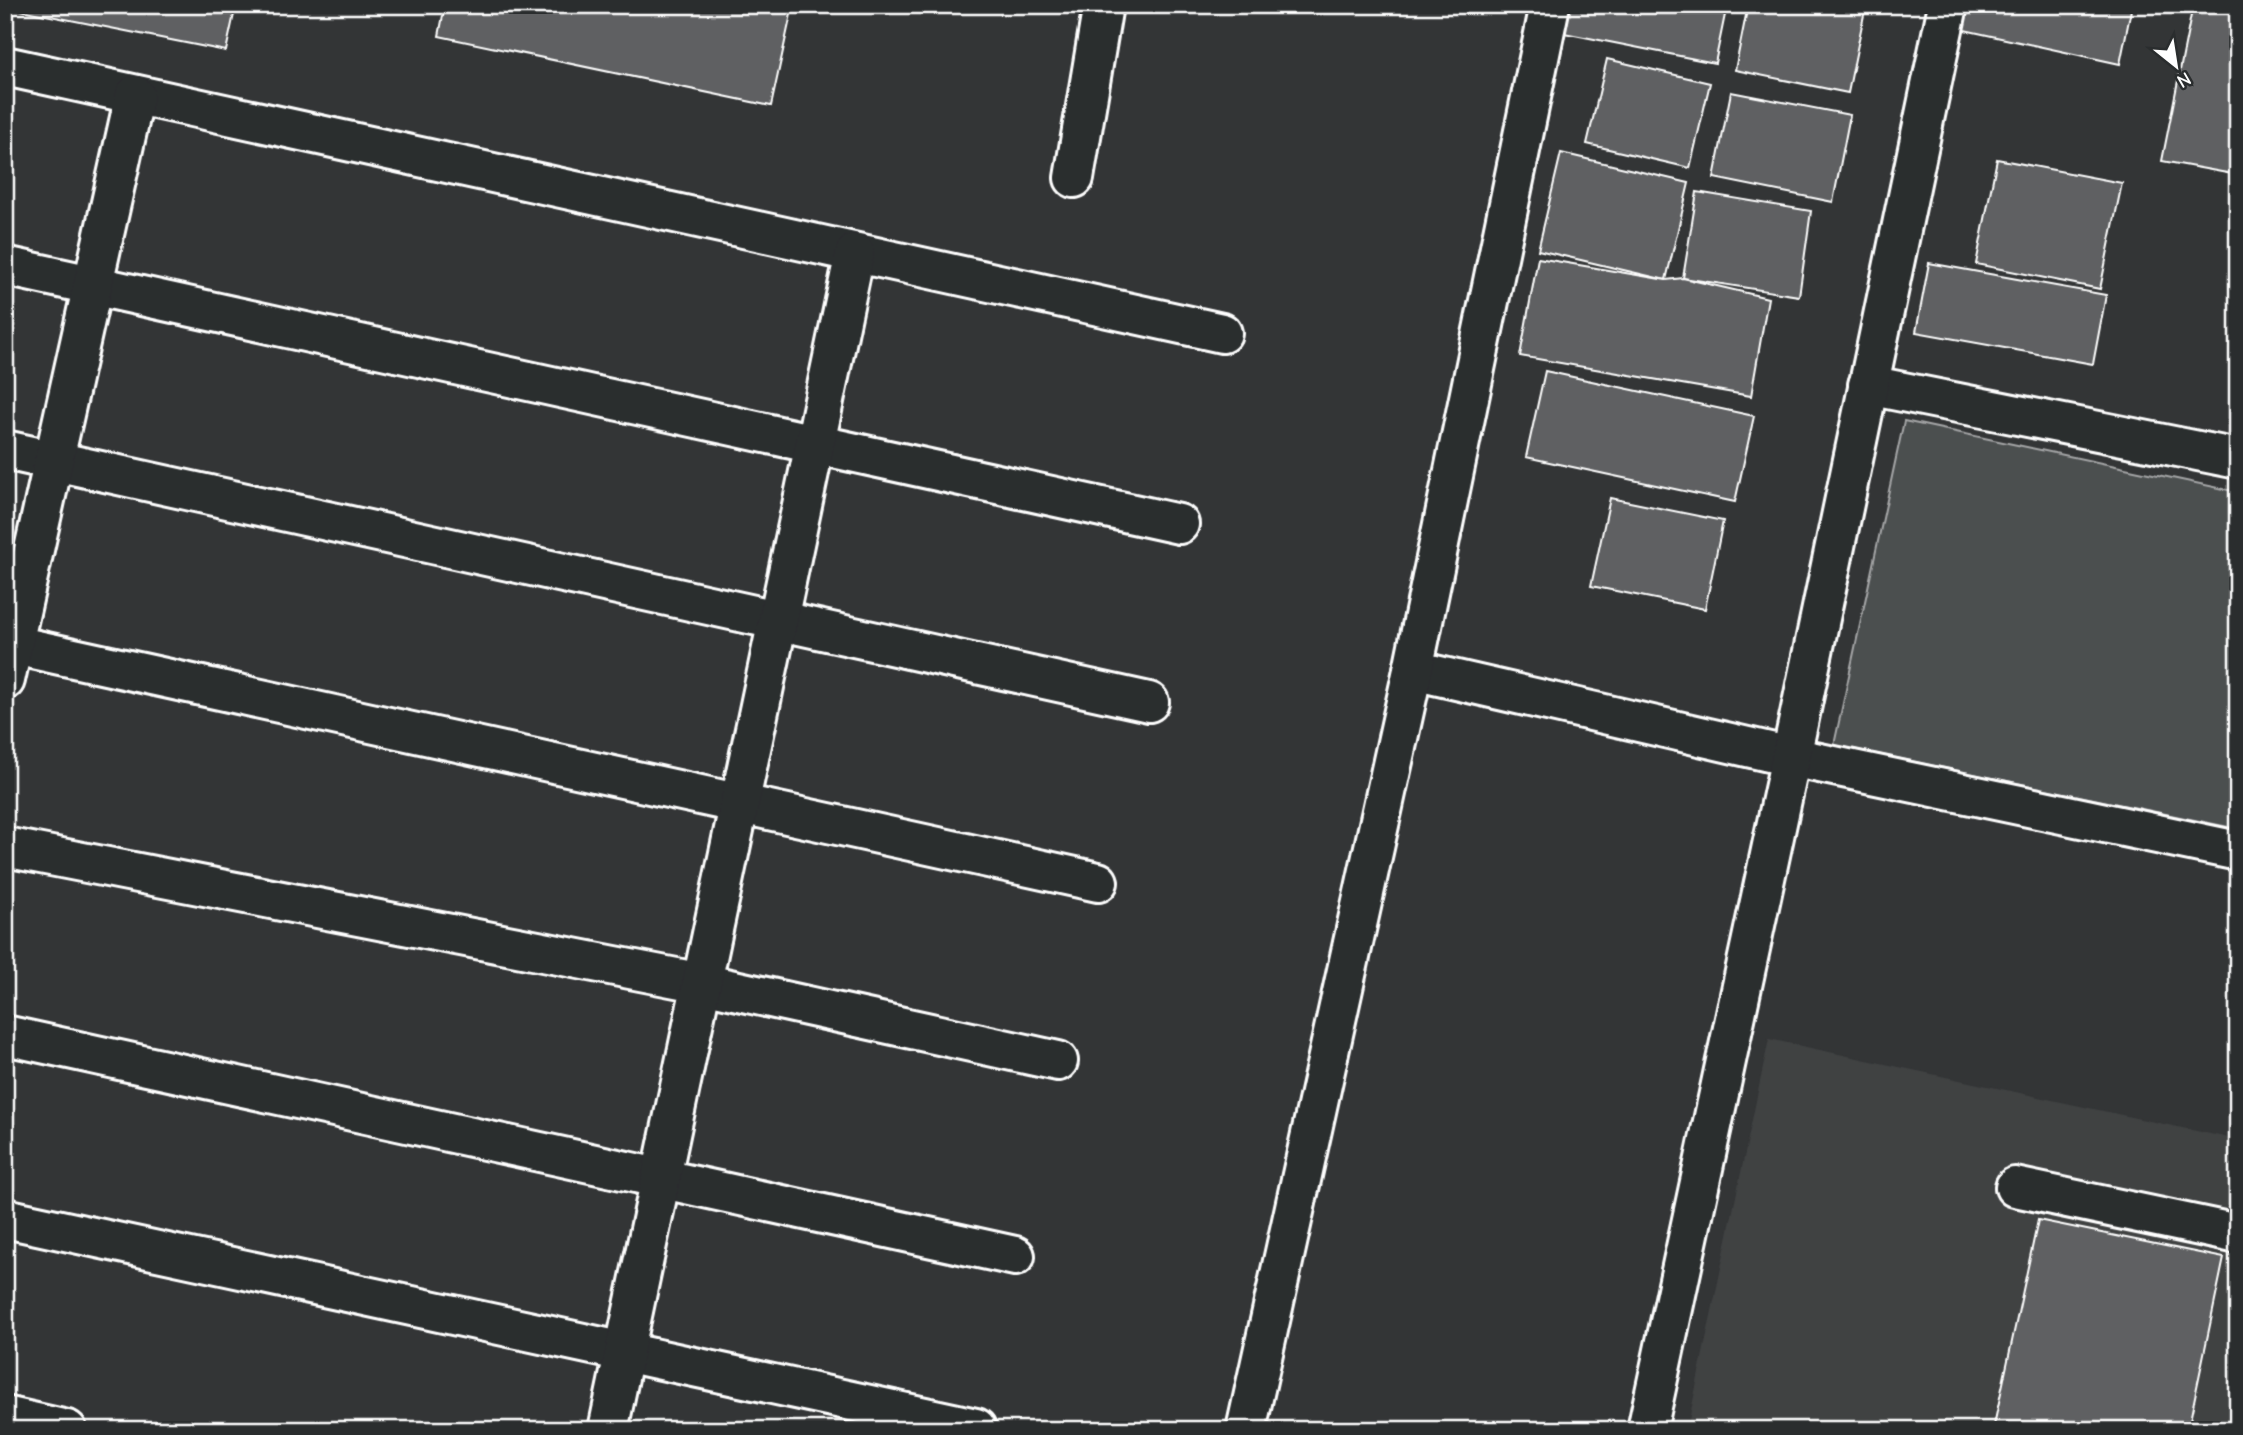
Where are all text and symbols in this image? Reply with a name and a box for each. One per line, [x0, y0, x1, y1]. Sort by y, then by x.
north arrow [2142, 32, 2212, 102]
text: N [2173, 67, 2195, 92]

